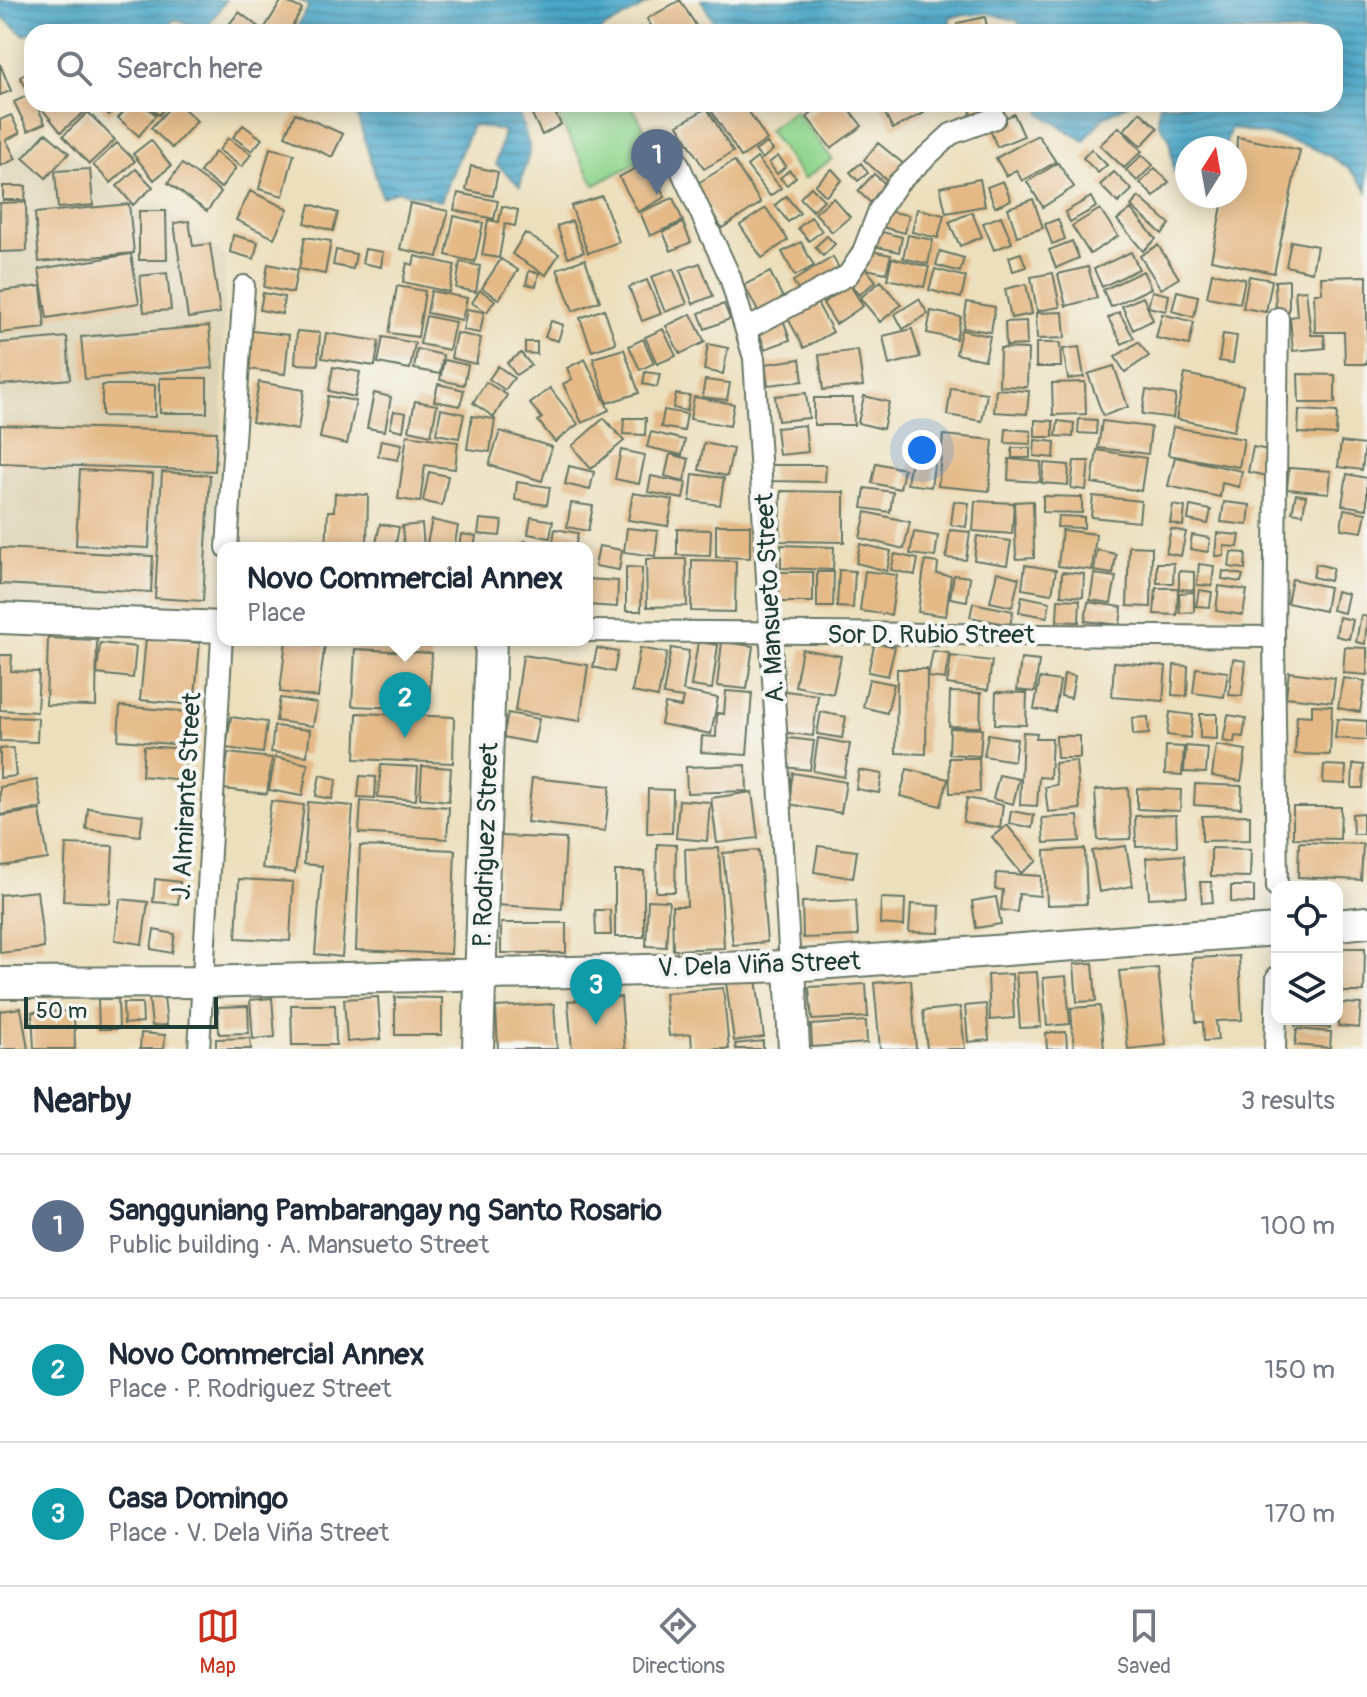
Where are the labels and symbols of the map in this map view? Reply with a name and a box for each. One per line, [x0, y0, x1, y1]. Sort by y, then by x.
pin: 1 [631, 129, 683, 195]
north arrow [1175, 136, 1247, 208]
your location [902, 430, 942, 470]
street label: A. Mansueto Street [748, 492, 791, 704]
street label: Sor D. Rubio Street [827, 619, 1035, 651]
pin: 2 [379, 672, 431, 738]
street label: J. Almirante Street [166, 691, 208, 901]
street label: P. Rodriguez Street [466, 741, 506, 948]
street label: V. Dela Viña Street [657, 945, 861, 985]
pin: 3 [570, 959, 622, 1025]
scale bar [24, 993, 218, 1029]

